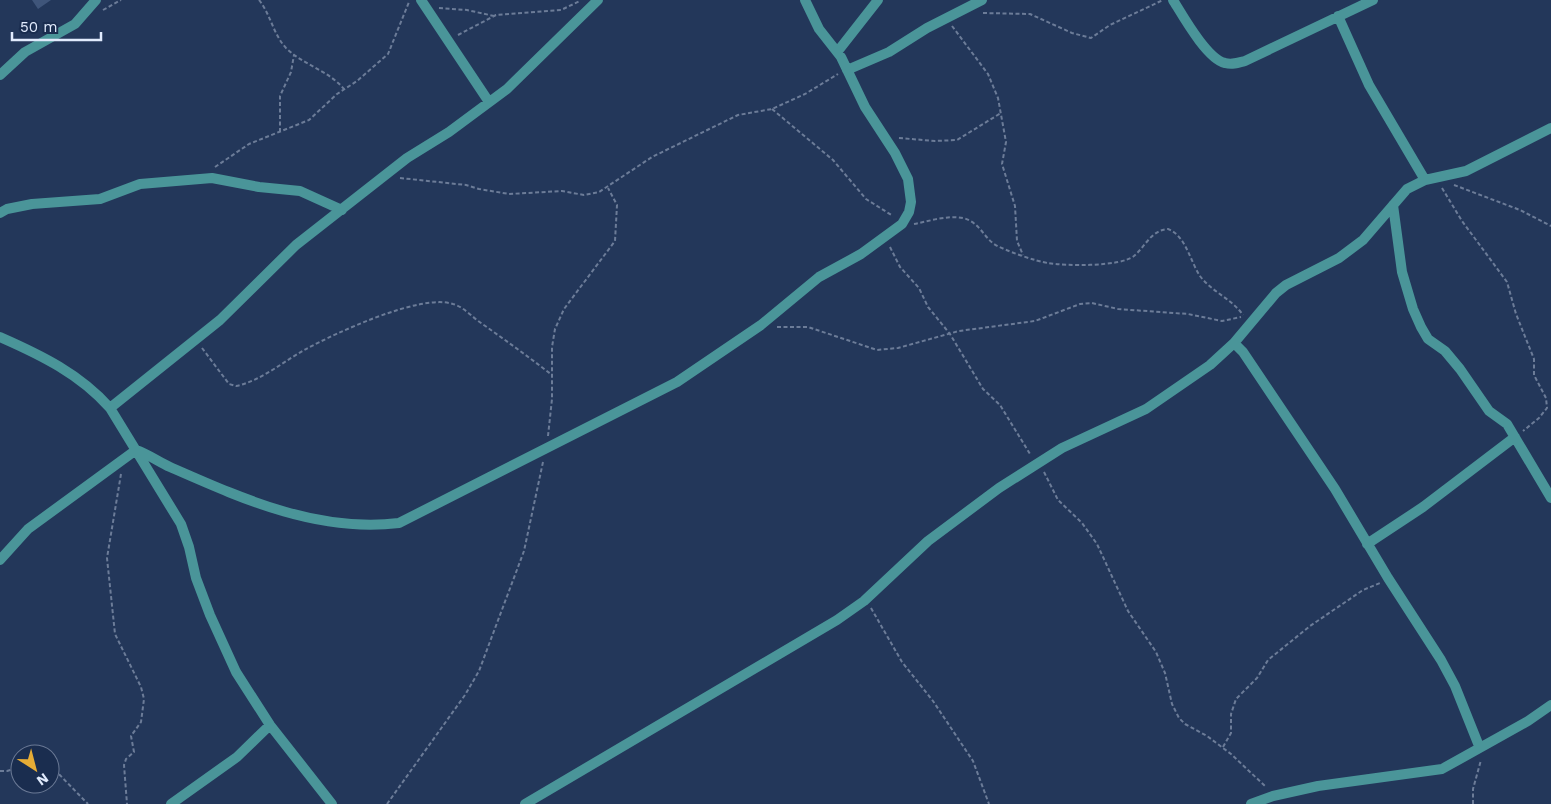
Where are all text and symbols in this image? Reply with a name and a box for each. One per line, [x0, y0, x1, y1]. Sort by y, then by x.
scale bar [12, 10, 101, 42]
text: 50 m [20, 18, 57, 36]
north arrow [10, 744, 60, 794]
text: N [34, 770, 52, 789]

